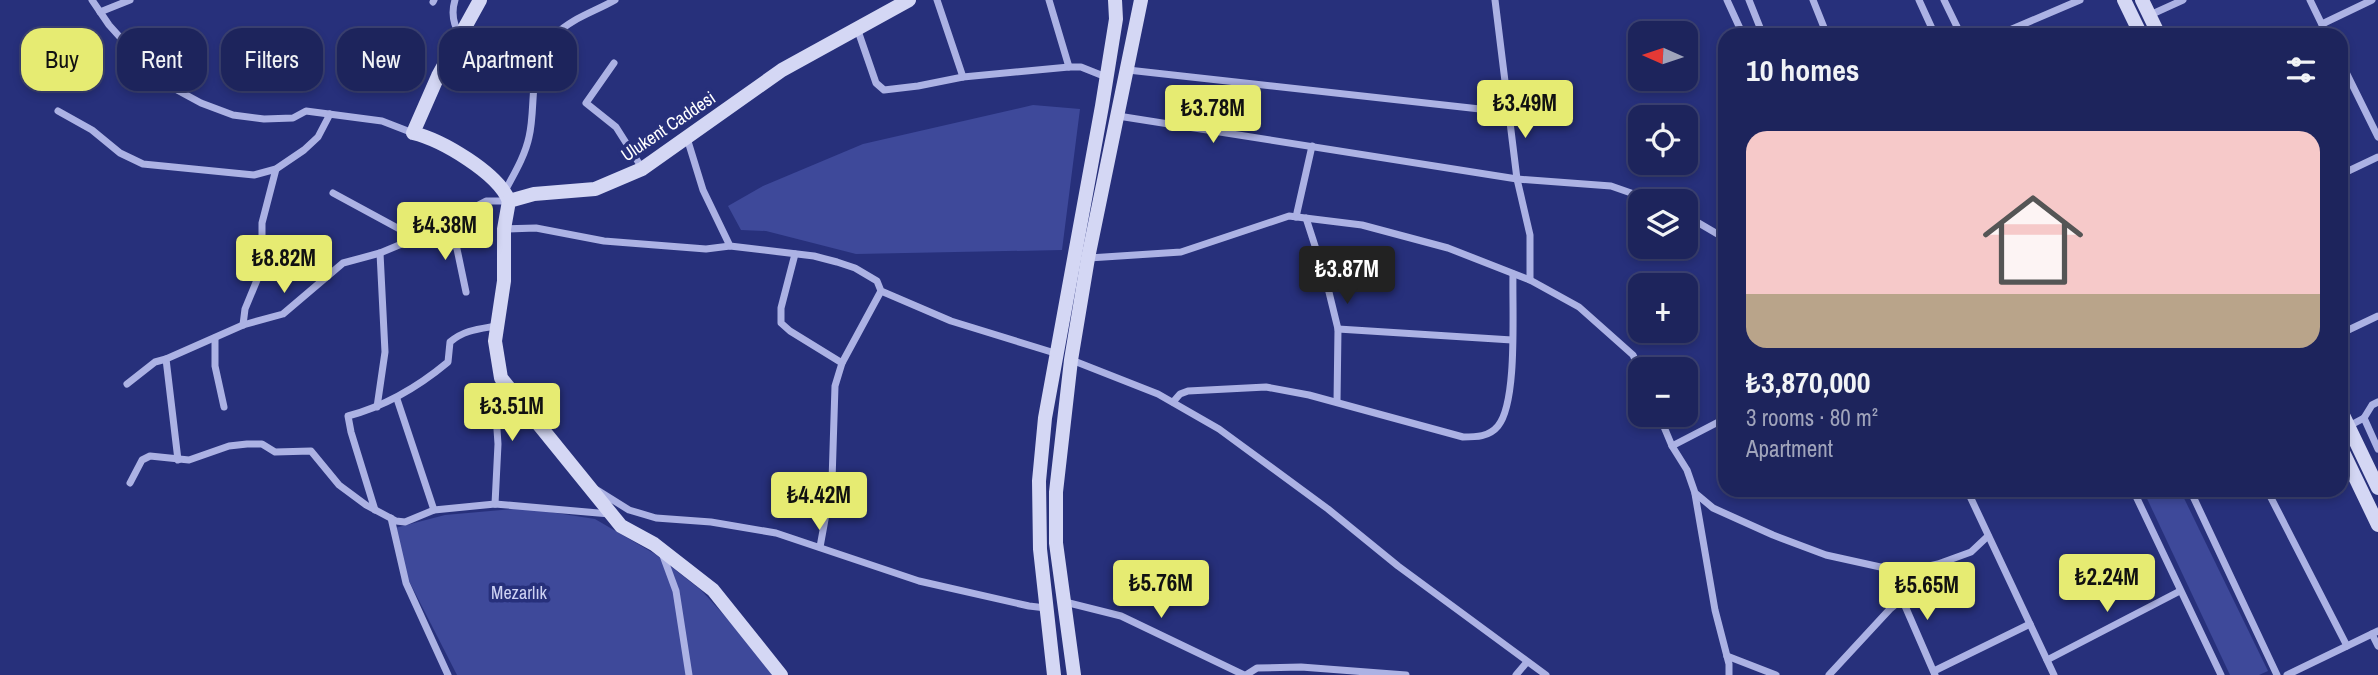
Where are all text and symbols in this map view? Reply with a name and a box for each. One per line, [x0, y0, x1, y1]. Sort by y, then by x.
north arrow [1628, 21, 1698, 91]
map controls [1628, 21, 1698, 427]
chip: Buy [21, 28, 103, 91]
chip: Rent [117, 28, 207, 91]
chip: Filters [221, 28, 323, 91]
chip: New [337, 28, 425, 91]
chip: Apartment [439, 28, 577, 91]
text: 10 homes [1746, 50, 1860, 90]
icon: filters [2282, 51, 2320, 89]
pin: ₺3.49M [1468, 80, 1582, 140]
street label: Ulukent Caddesi [616, 85, 720, 167]
pin: ₺3.78M [1156, 86, 1270, 145]
text: ₺3.49M [1493, 87, 1557, 118]
text: ₺3.78M [1181, 92, 1245, 123]
button: locate [1628, 105, 1698, 175]
icon: home [1970, 177, 2096, 303]
button: layers [1628, 189, 1698, 259]
pin: ₺4.38M [388, 202, 502, 262]
text: ₺4.38M [413, 209, 477, 240]
pin: ₺8.82M [227, 236, 341, 295]
text: ₺8.82M [252, 242, 316, 273]
pin: ₺3.87M [1290, 246, 1404, 306]
text: ₺3.87M [1315, 253, 1379, 284]
button: + [1628, 273, 1698, 343]
button: − [1628, 357, 1698, 427]
text: ₺3,870,000 [1746, 362, 1870, 402]
pin: ₺3.51M [455, 384, 569, 443]
text: ₺3.51M [480, 390, 544, 421]
text: 3 rooms · 80 m² [1746, 402, 1878, 433]
text: Apartment [1746, 433, 1833, 464]
pin: ₺4.42M [762, 472, 876, 532]
text: ₺4.42M [787, 479, 851, 510]
pin: ₺2.24M [2050, 554, 2164, 614]
pin: ₺5.76M [1104, 560, 1218, 620]
text: ₺2.24M [2075, 561, 2139, 592]
pin: ₺5.65M [1870, 562, 1984, 622]
text: ₺5.76M [1129, 567, 1193, 598]
text: ₺5.65M [1895, 569, 1959, 600]
park label: Mezarlık [491, 580, 548, 605]

